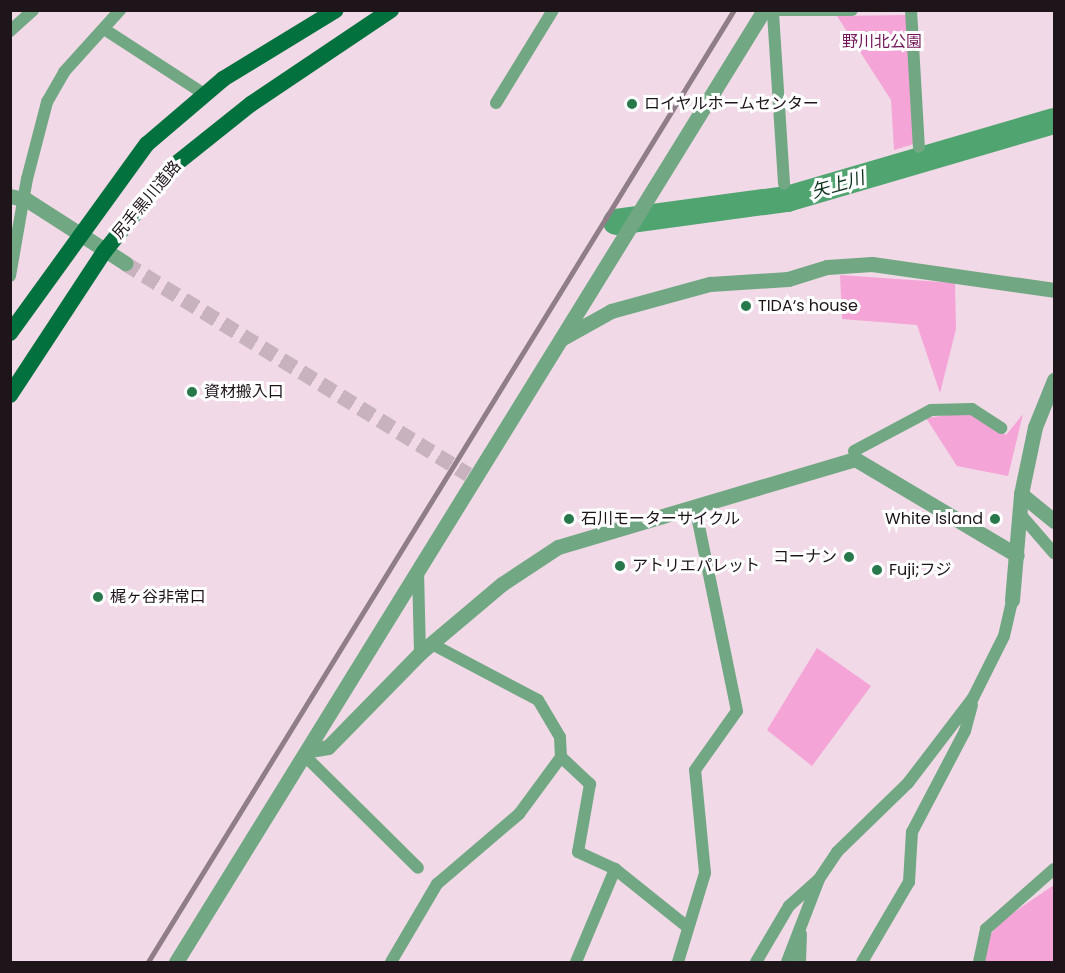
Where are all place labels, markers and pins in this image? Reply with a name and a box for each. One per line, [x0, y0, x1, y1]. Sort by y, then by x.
place label: ロイヤルホームセンター [644, 94, 820, 114]
marker: ロイヤルホームセンター [625, 97, 639, 111]
place label: TIDA‘s house [758, 296, 858, 316]
marker: TIDA‘s house [739, 299, 753, 313]
place label: 資材搬入口 [204, 382, 284, 402]
marker: 資材搬入口 [185, 385, 199, 399]
place label: 石川モーターサイクル [581, 509, 741, 529]
place label: White Island [885, 509, 983, 529]
marker: 石川モーターサイクル [562, 512, 576, 526]
marker: White Island [988, 512, 1002, 526]
place label: コーナン [773, 547, 837, 567]
marker: コーナン [842, 550, 856, 564]
place label: アトリエパレット [632, 556, 760, 576]
marker: アトリエパレット [613, 559, 627, 573]
place label: Fuji;フジ [889, 560, 951, 580]
marker: Fuji;フジ [870, 563, 884, 577]
place label: 梶ヶ谷非常口 [110, 587, 206, 607]
marker: 梶ヶ谷非常口 [91, 590, 105, 604]

